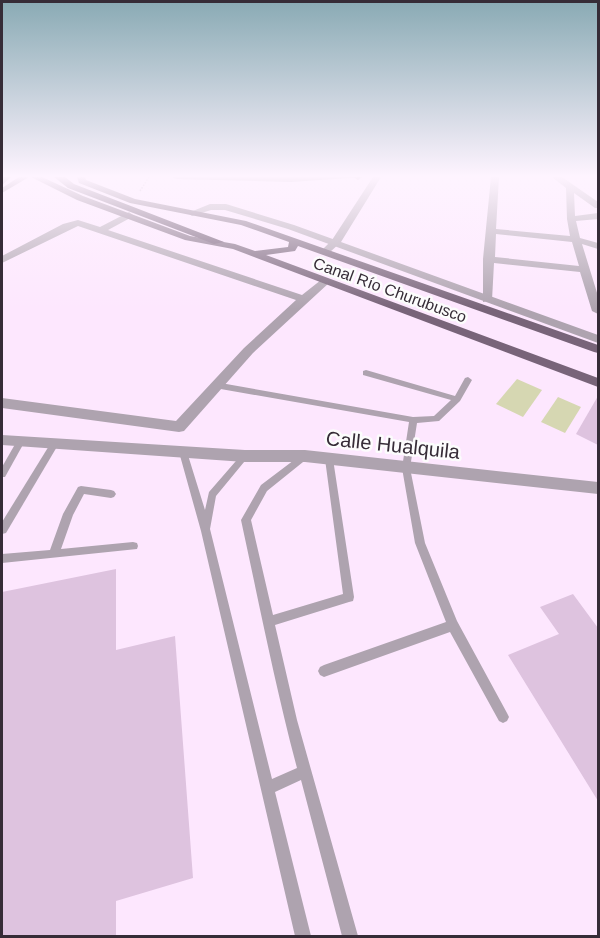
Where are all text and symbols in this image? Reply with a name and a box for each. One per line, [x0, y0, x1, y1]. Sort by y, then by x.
street label: Canal Río Churubusco [311, 254, 469, 326]
street label: Calle Hualquila [325, 427, 462, 463]

